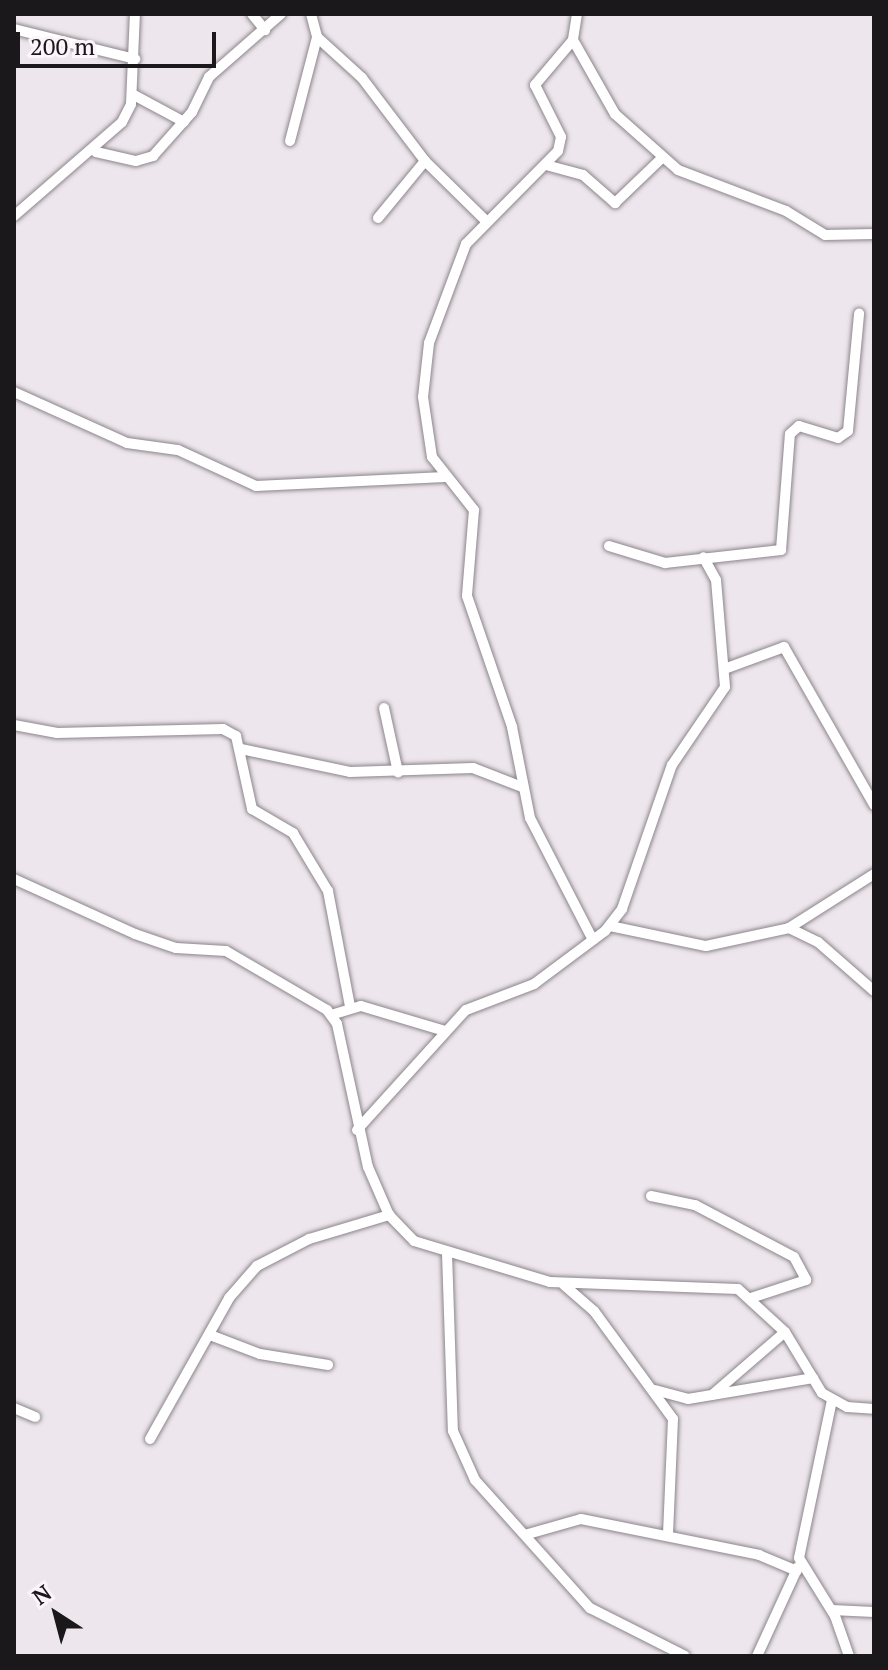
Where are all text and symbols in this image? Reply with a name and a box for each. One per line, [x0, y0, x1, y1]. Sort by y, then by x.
scale bar [20, 16, 220, 66]
text: 200 m [30, 30, 95, 62]
north arrow [16, 1574, 96, 1654]
text: N [26, 1578, 57, 1611]

